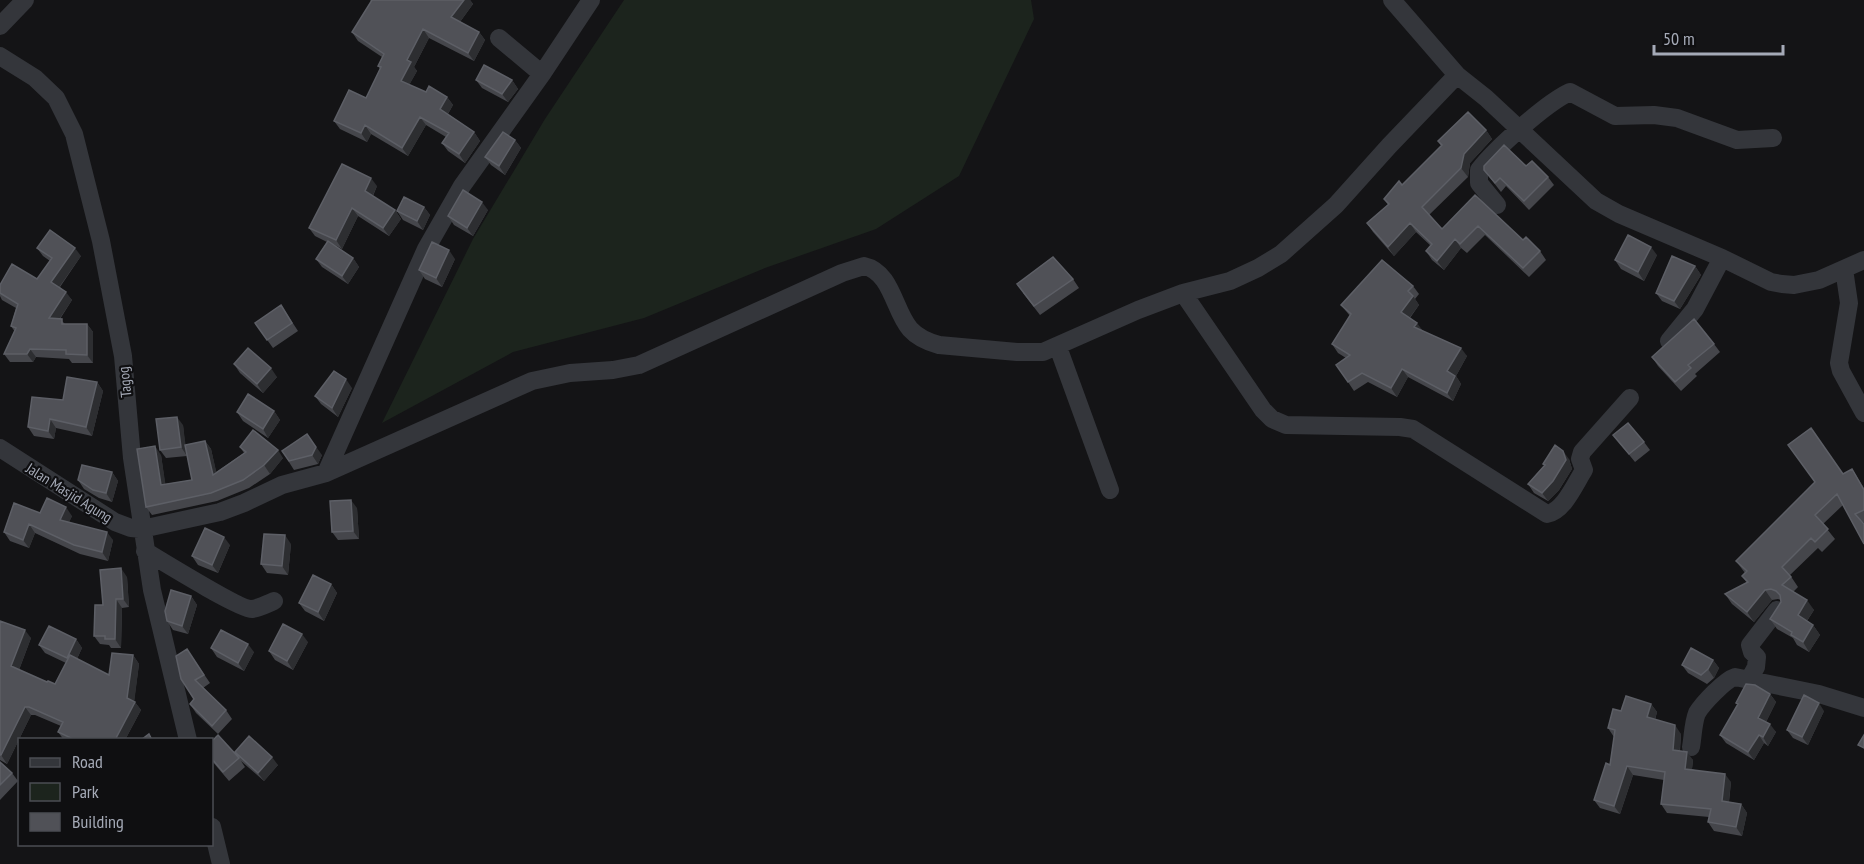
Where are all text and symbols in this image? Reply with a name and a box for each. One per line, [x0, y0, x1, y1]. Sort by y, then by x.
scale bar [1654, 18, 1783, 56]
text: 50 m [1663, 27, 1695, 50]
street label: Tagog [113, 366, 136, 398]
street label: Jalan Masjid Agung [22, 458, 116, 527]
legend [18, 738, 213, 846]
text: Road [72, 750, 103, 773]
text: Park [72, 780, 99, 803]
text: Building [72, 810, 124, 833]

